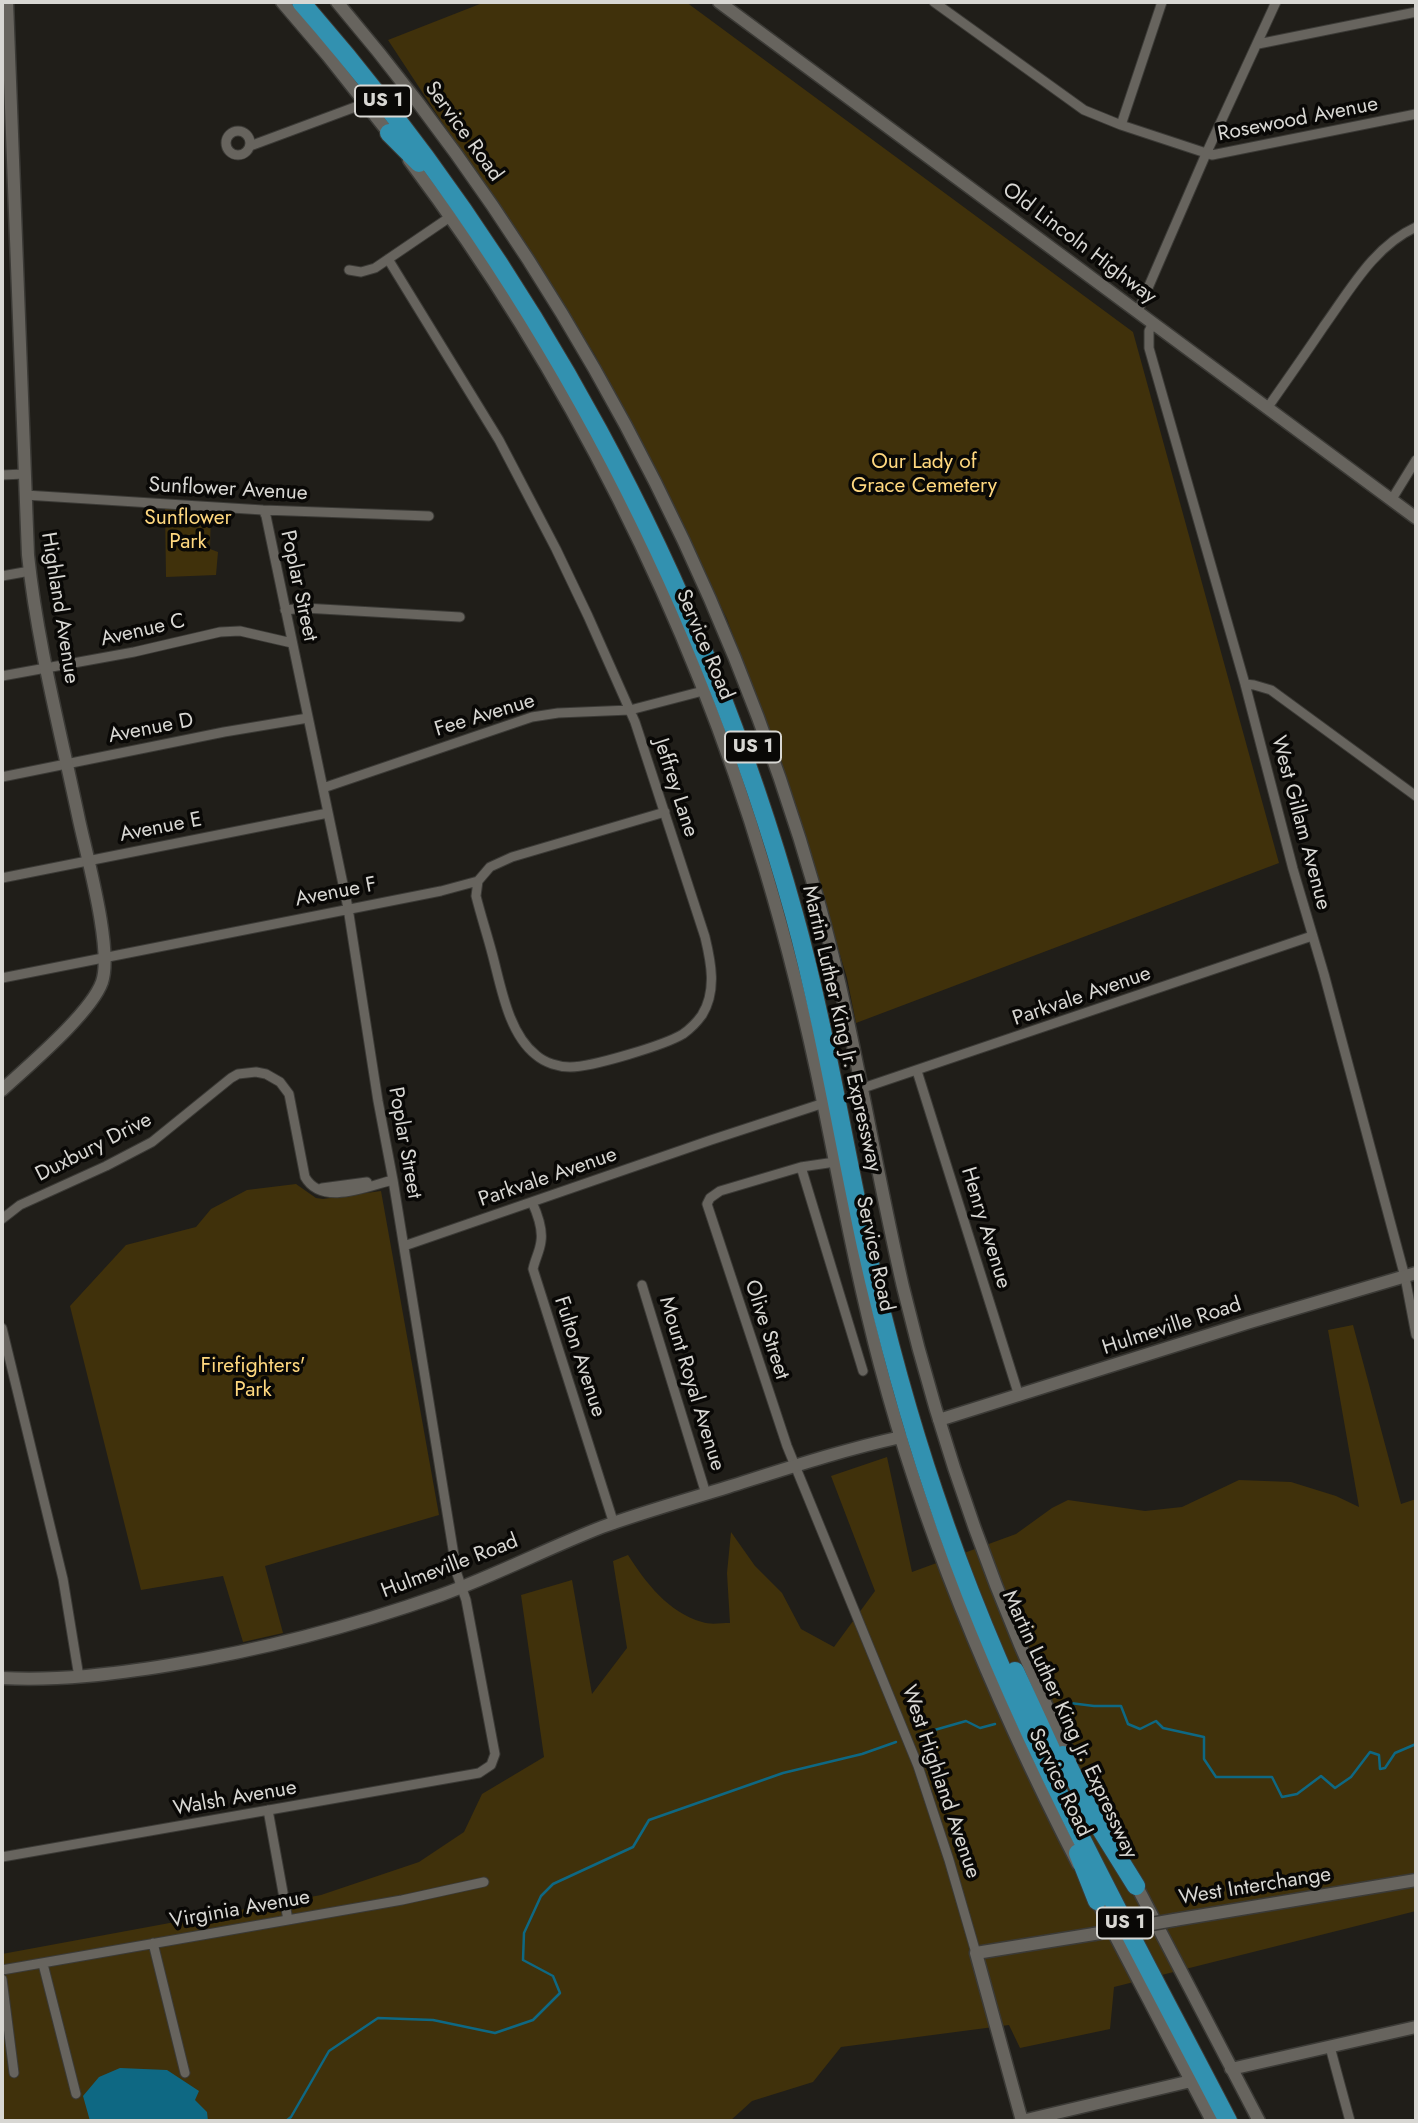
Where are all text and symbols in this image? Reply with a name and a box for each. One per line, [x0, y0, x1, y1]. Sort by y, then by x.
street label: Service Road [418, 77, 508, 187]
road number: US 1 [355, 86, 411, 116]
street label: Rosewood Avenue [1216, 92, 1380, 148]
street label: Old Lincoln Highway [997, 178, 1161, 310]
park label: Our Lady of Grace Cemetery [851, 450, 997, 500]
street label: Sunflower Avenue [148, 473, 308, 507]
park label: Sunflower Park [144, 506, 232, 556]
street label: Poplar Street [274, 528, 322, 644]
street label: Highland Avenue [35, 530, 83, 686]
street label: Service Road [669, 586, 739, 704]
street label: Avenue C [98, 609, 188, 653]
street label: Fee Avenue [432, 689, 538, 743]
street label: Avenue D [106, 708, 196, 750]
road number: US 1 [725, 732, 781, 762]
street label: West Gillam Avenue [1265, 733, 1335, 913]
street label: Jeffrey Lane [647, 736, 703, 840]
street label: Avenue E [118, 808, 204, 848]
street label: Avenue F [293, 873, 379, 913]
street label: Martin Luther King Jr. Expressway [796, 883, 886, 1175]
street label: Parkvale Avenue [1010, 962, 1154, 1032]
street label: Poplar Street [382, 1085, 426, 1201]
street label: Duxbury Drive [32, 1108, 156, 1188]
street label: Parkvale Avenue [476, 1143, 620, 1213]
street label: Henry Avenue [955, 1164, 1015, 1292]
street label: Service Road [849, 1194, 899, 1314]
street label: Olive Street [738, 1277, 794, 1383]
street label: Hulmeville Road [1099, 1293, 1245, 1361]
street label: Fulton Avenue [548, 1294, 610, 1420]
street label: Mount Royal Avenue [653, 1294, 729, 1474]
park label: Firefighters' Park [201, 1354, 305, 1404]
street label: Hulmeville Road [378, 1529, 522, 1605]
street label: Martin Luther King Jr. Expressway [996, 1587, 1142, 1863]
street label: West Highland Avenue [895, 1682, 985, 1882]
street label: Service Road [1022, 1725, 1096, 1841]
street label: Walsh Avenue [171, 1776, 299, 1822]
street label: West Interchange [1177, 1863, 1333, 1911]
street label: Virginia Avenue [168, 1885, 312, 1935]
road number: US 1 [1097, 1908, 1153, 1938]

